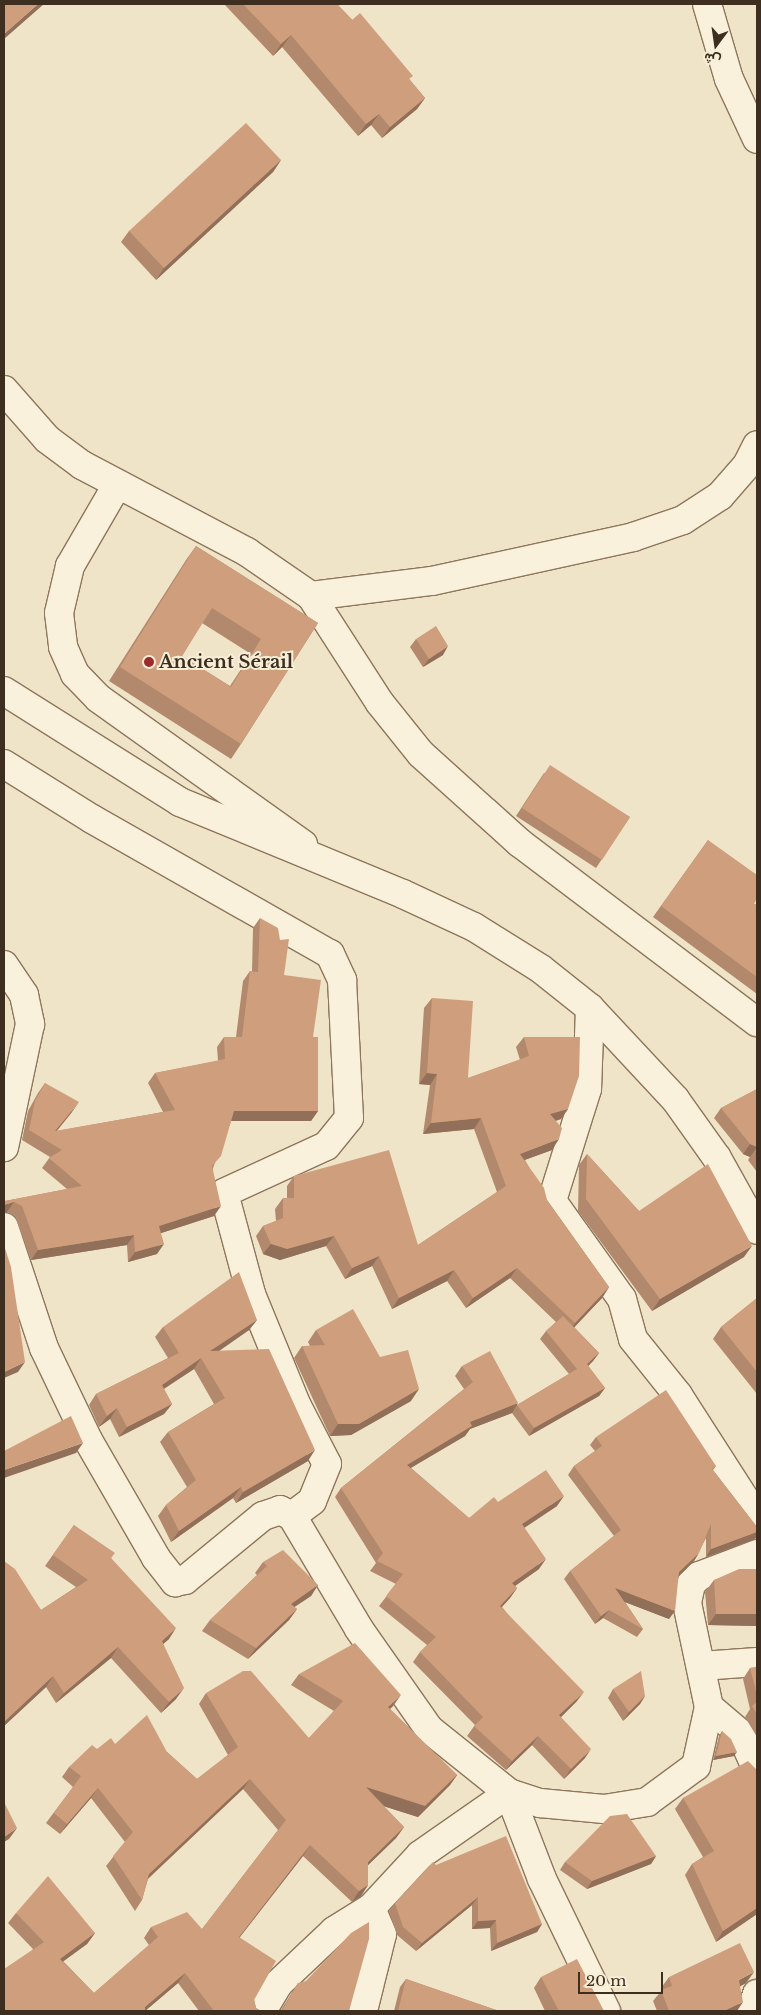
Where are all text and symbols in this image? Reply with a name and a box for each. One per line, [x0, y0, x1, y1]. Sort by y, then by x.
north arrow [691, 20, 741, 70]
text: ش [702, 49, 723, 70]
place label: Ancient Sérail [159, 651, 293, 673]
marker: Ancient Sérail [143, 656, 155, 668]
scale bar [581, 1962, 666, 1994]
text: 20 m [586, 1971, 626, 1990]

